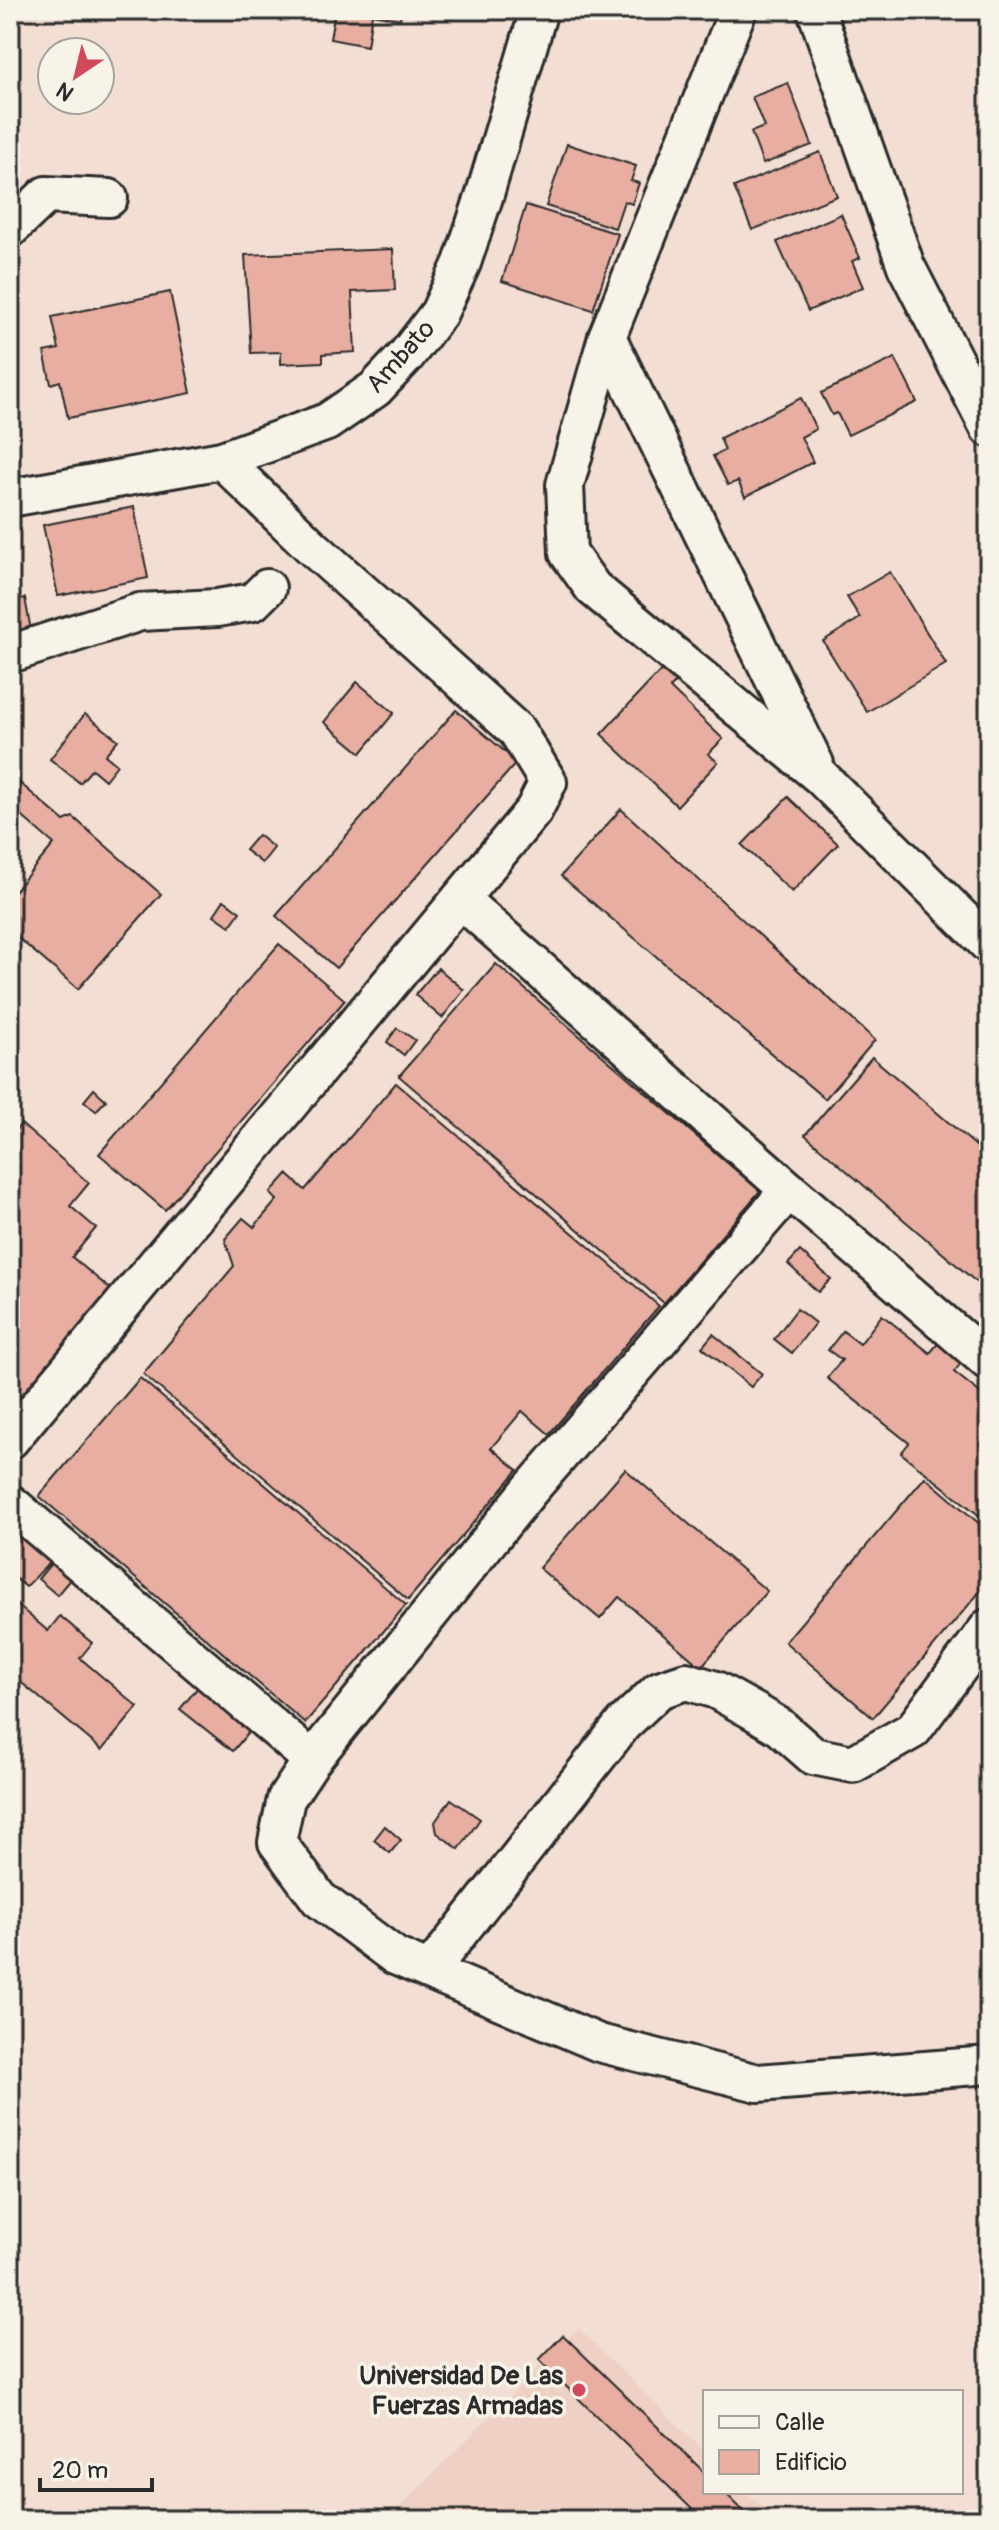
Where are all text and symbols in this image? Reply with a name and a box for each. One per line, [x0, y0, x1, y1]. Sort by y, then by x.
north arrow [36, 36, 116, 116]
text: N [51, 76, 79, 107]
street label: Ambato [359, 313, 442, 400]
place label: Universidad De Las Fuerzas Armadas [359, 2360, 563, 2422]
marker: Universidad De Las Fuerzas Armadas [570, 2381, 588, 2399]
legend [703, 2390, 963, 2494]
text: Calle [775, 2408, 824, 2437]
scale bar [40, 2442, 152, 2492]
text: Edificio [775, 2448, 847, 2477]
text: 20 m [52, 2456, 108, 2485]

